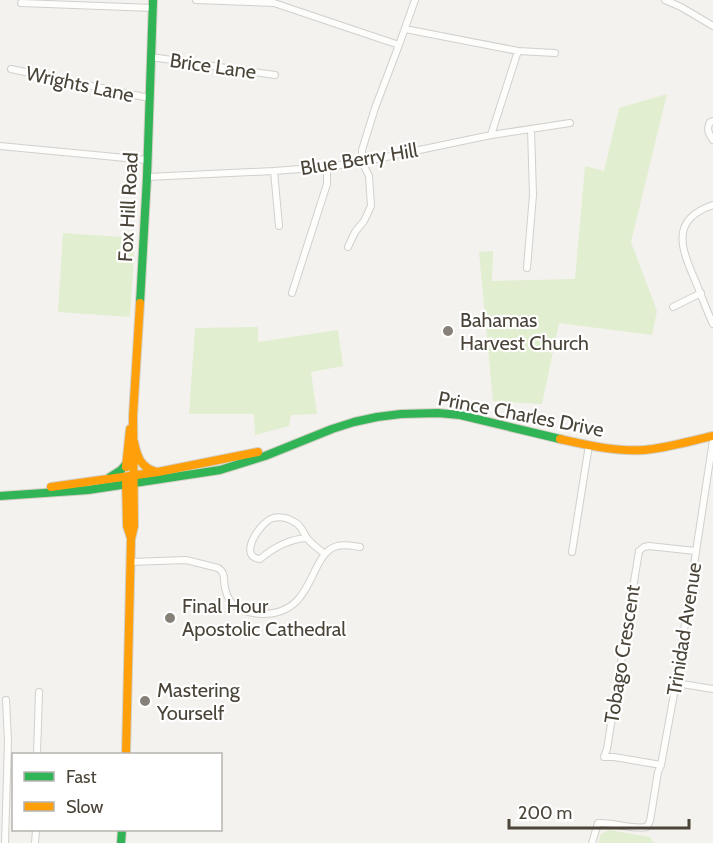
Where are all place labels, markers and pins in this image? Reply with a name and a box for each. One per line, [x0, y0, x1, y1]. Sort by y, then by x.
place label: Bahamas Harvest Church [460, 308, 589, 355]
marker: Bahamas Harvest Church [441, 324, 455, 338]
place label: Final Hour Apostolic Cathedral [182, 594, 346, 641]
marker: Final Hour Apostolic Cathedral [163, 611, 177, 625]
place label: Mastering Yourself [156, 678, 241, 725]
marker: Mastering Yourself [138, 694, 152, 708]

